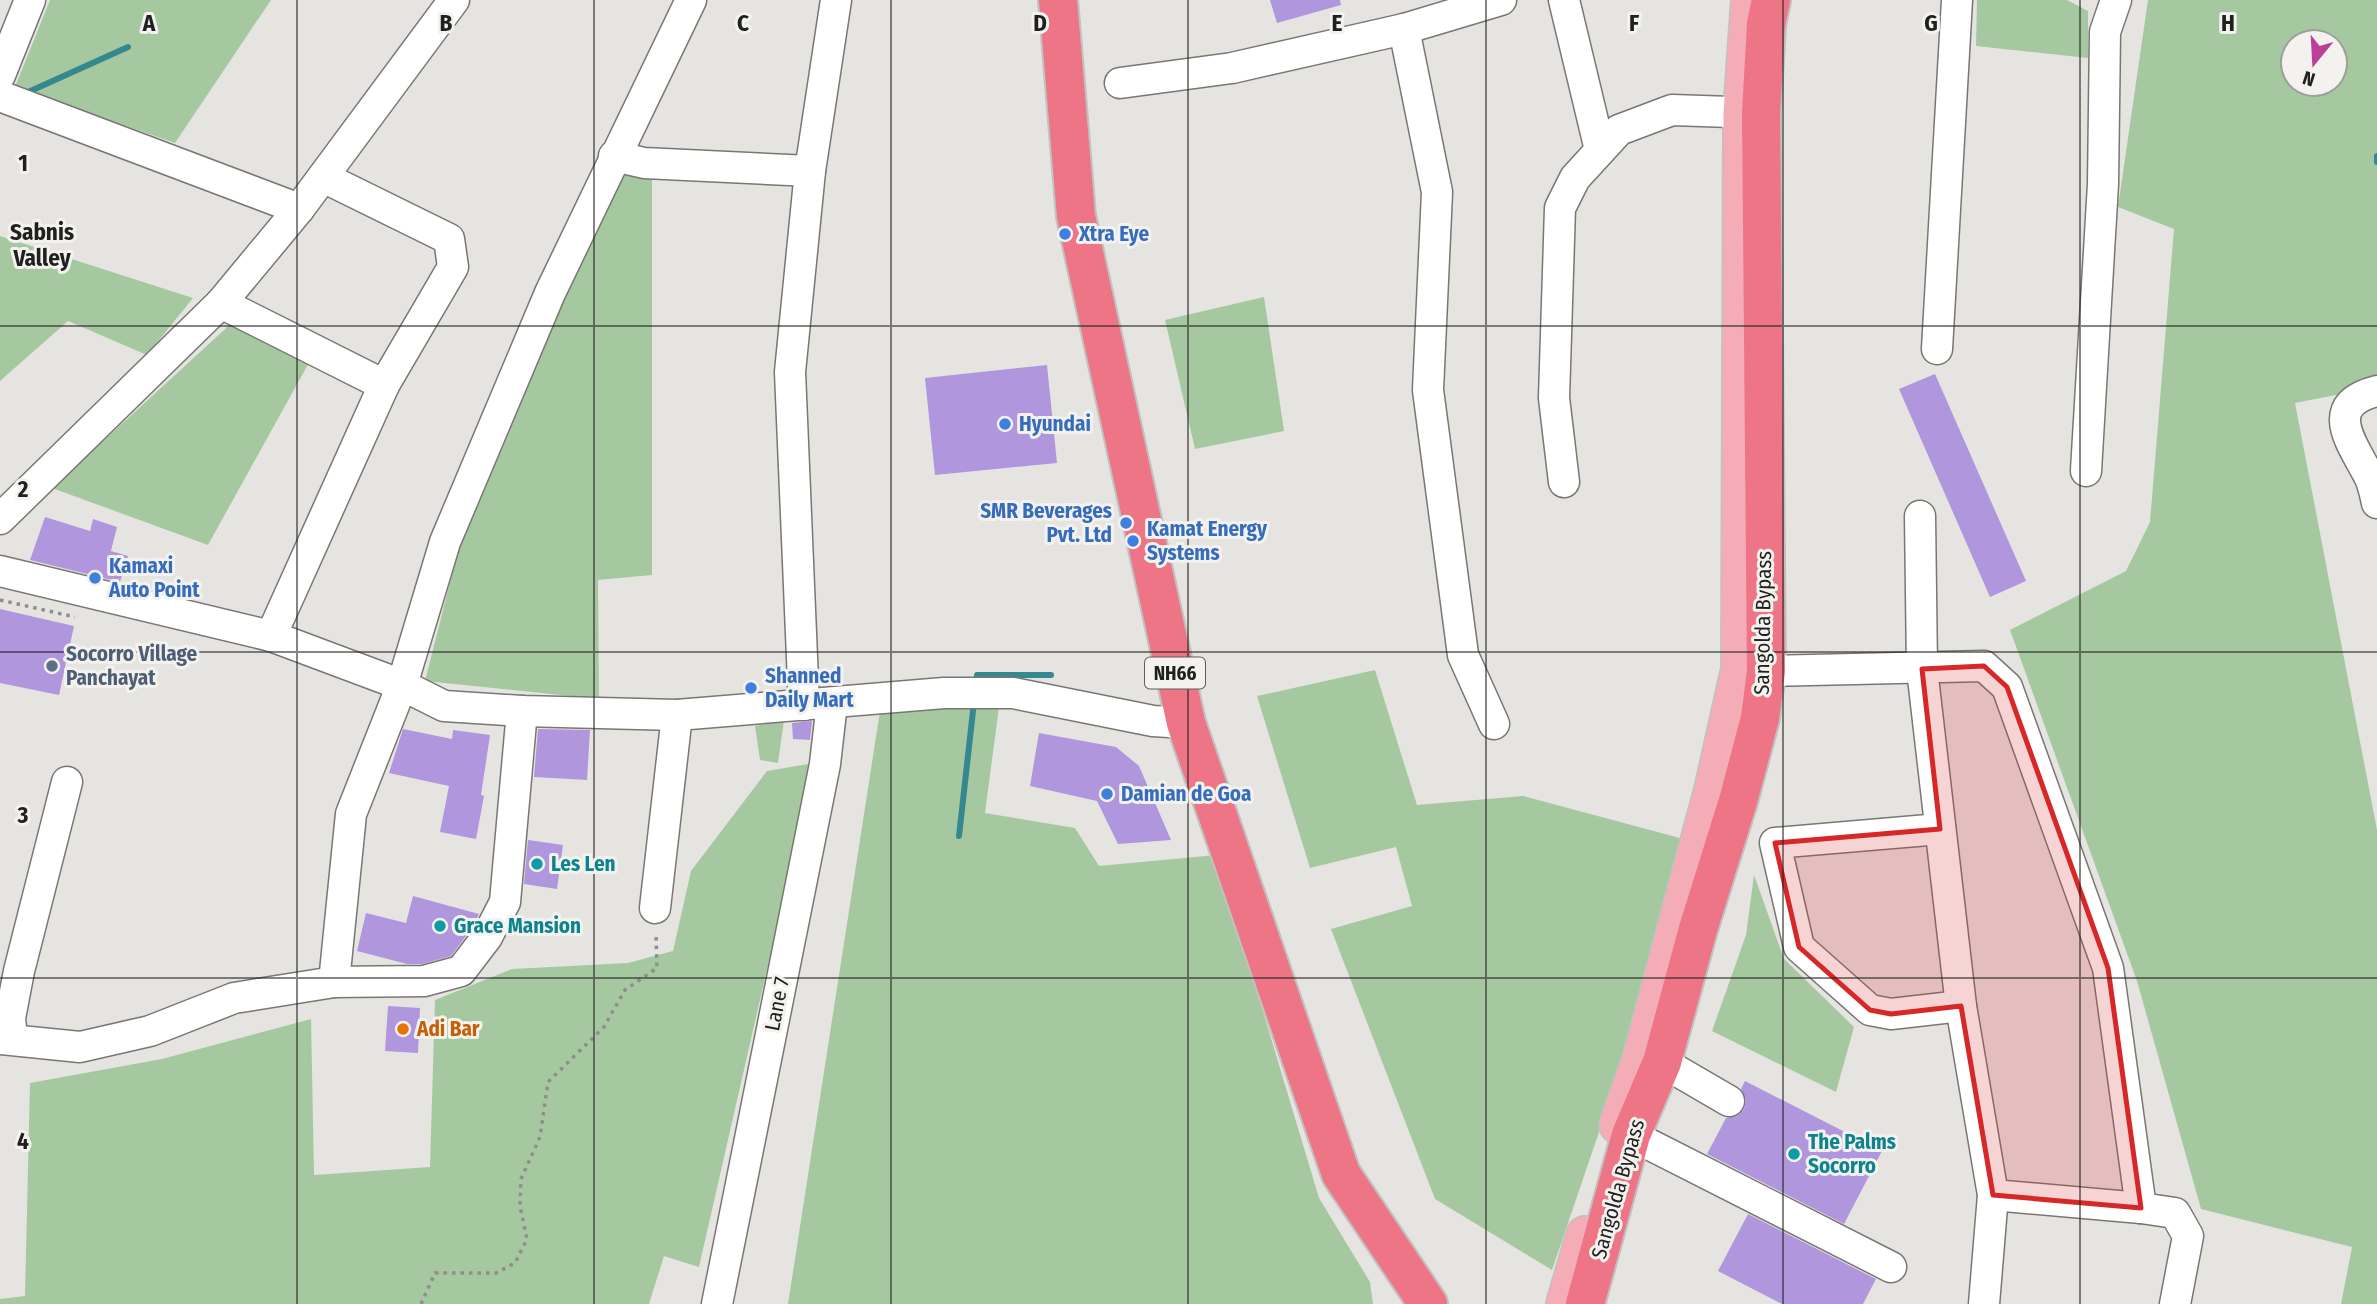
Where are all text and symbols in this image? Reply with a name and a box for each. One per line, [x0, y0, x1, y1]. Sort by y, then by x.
text: A [142, 9, 156, 37]
text: B [440, 9, 453, 37]
text: C [737, 9, 749, 37]
text: D [1033, 9, 1047, 37]
text: E [1332, 9, 1343, 37]
text: F [1629, 9, 1639, 37]
text: G [1924, 9, 1938, 37]
text: H [2221, 9, 2235, 37]
north arrow [2279, 28, 2349, 98]
text: N [2300, 66, 2318, 91]
text: 1 [18, 149, 28, 177]
district label: Sabnis Valley [10, 218, 74, 272]
place label: Xtra Eye [1078, 221, 1149, 247]
marker: Xtra Eye [1057, 226, 1073, 242]
place label: Hyundai [1019, 411, 1091, 437]
marker: Hyundai [997, 416, 1013, 432]
text: 2 [17, 475, 29, 503]
place label: SMR Beverages Pvt. Ltd [980, 498, 1112, 548]
marker: SMR Beverages Pvt. Ltd [1118, 515, 1134, 531]
place label: Kamat Energy Systems [1147, 516, 1268, 566]
marker: Kamat Energy Systems [1125, 533, 1141, 549]
street label: Sangolda Bypass [1749, 551, 1777, 695]
place label: Kamaxi Auto Point [108, 553, 200, 603]
marker: Kamaxi Auto Point [87, 570, 103, 586]
place label: Socorro Village Panchayat [66, 641, 197, 691]
marker: Socorro Village Panchayat [44, 658, 60, 674]
road number: NH66 [1145, 658, 1205, 688]
place label: Shanned Daily Mart [765, 663, 854, 713]
marker: Shanned Daily Mart [743, 680, 759, 696]
place label: Damian de Goa [1121, 781, 1251, 807]
marker: Damian de Goa [1099, 786, 1115, 802]
text: 3 [17, 801, 29, 829]
place label: Les Len [551, 851, 616, 877]
marker: Les Len [529, 856, 545, 872]
place label: Grace Mansion [454, 913, 581, 939]
marker: Grace Mansion [432, 918, 448, 934]
street label: Lane 7 [759, 975, 795, 1033]
place label: Adi Bar [416, 1016, 480, 1042]
marker: Adi Bar [395, 1021, 411, 1037]
street label: Sangolda Bypass [1586, 1116, 1650, 1262]
text: 4 [17, 1127, 29, 1155]
place label: The Palms Socorro [1808, 1129, 1896, 1179]
marker: The Palms Socorro [1786, 1146, 1802, 1162]

